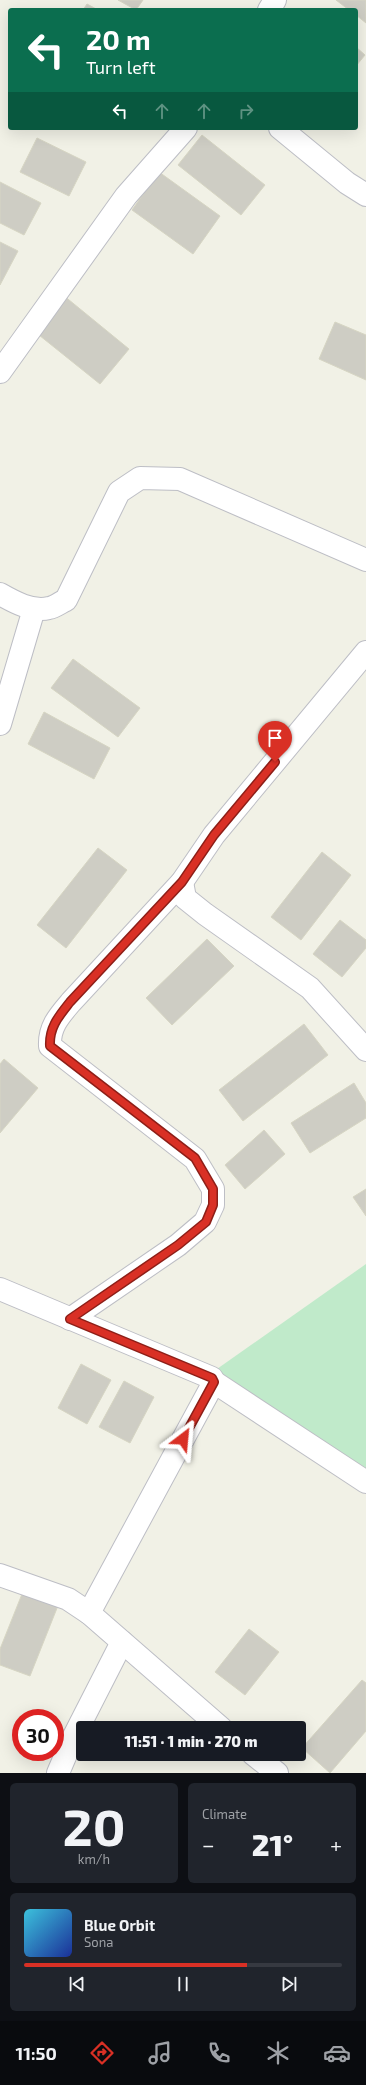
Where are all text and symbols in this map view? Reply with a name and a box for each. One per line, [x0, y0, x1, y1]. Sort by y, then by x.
text: 20 m [86, 22, 151, 56]
icon: left [20, 24, 72, 76]
text: Turn left [86, 56, 156, 78]
icon: left [109, 100, 131, 122]
icon: ahead [151, 100, 173, 122]
icon: ahead [193, 100, 215, 122]
icon: right [235, 100, 257, 122]
pin [258, 721, 292, 762]
icon: arrive [264, 727, 286, 749]
position arrow [162, 1418, 204, 1460]
speed limit sign: 30 [12, 1709, 64, 1761]
text: 11:51 · 1 min · 270 m [124, 1732, 258, 1750]
text: 20 [62, 1794, 126, 1856]
text: Climate [202, 1806, 247, 1822]
text: 21° [252, 1826, 293, 1862]
text: − [202, 1831, 215, 1857]
text: + [330, 1831, 342, 1857]
text: km/h [78, 1851, 110, 1867]
text: Blue Orbit [84, 1916, 155, 1934]
text: Sona [84, 1934, 113, 1950]
icon: previous [66, 1973, 88, 1995]
icon: pause [172, 1973, 194, 1995]
icon: next [278, 1973, 300, 1995]
icon: directions [88, 2039, 116, 2067]
icon: music [146, 2039, 174, 2067]
icon: phone [205, 2039, 233, 2067]
icon: climate [264, 2039, 292, 2067]
icon: car [323, 2039, 351, 2067]
text: 11:50 [15, 2042, 57, 2064]

